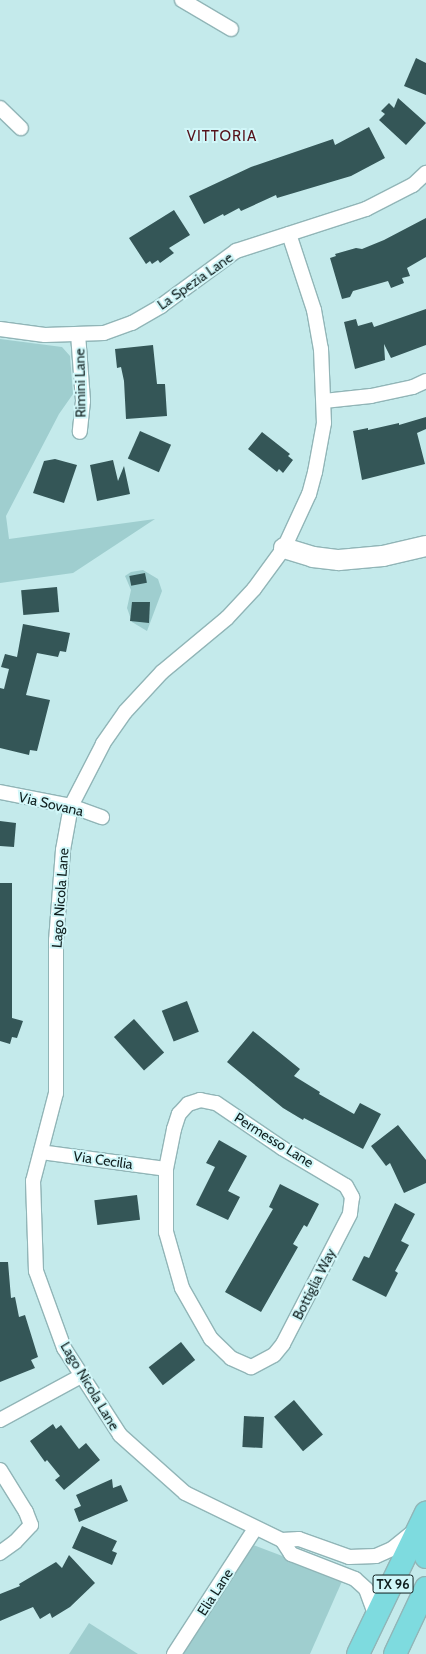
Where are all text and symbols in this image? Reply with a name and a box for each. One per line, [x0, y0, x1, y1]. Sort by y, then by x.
district label: VITTORIA [187, 128, 257, 146]
street label: La Spezia Lane [154, 249, 236, 313]
street label: Rimini Lane [71, 348, 89, 418]
street label: Via Sovana [17, 788, 85, 820]
street label: Lago Nicola Lane [48, 847, 72, 949]
street label: Permesso Lane [231, 1109, 317, 1171]
street label: Via Cecilia [72, 1148, 134, 1172]
street label: Bottiglia Way [289, 1246, 339, 1322]
street label: Lago Nicola Lane [57, 1339, 123, 1433]
street label: Elia Lane [194, 1565, 236, 1619]
road number: TX 96 [372, 1573, 414, 1595]

